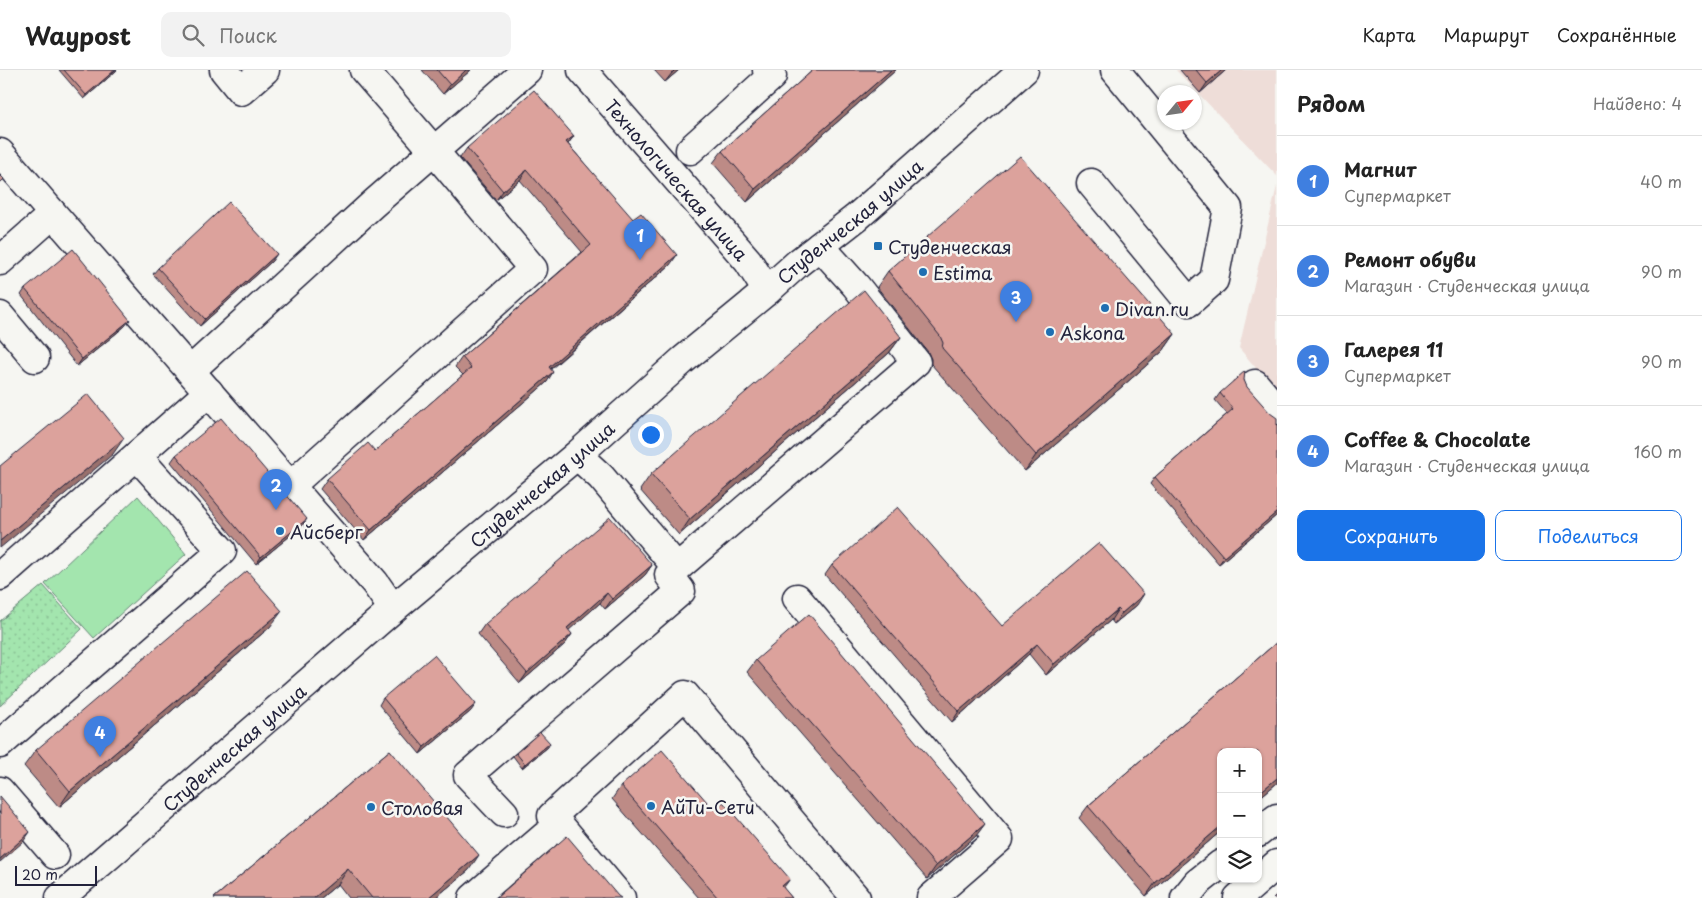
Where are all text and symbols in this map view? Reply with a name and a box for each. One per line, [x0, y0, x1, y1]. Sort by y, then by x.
search box [161, 12, 511, 57]
text: Waypost [25, 17, 131, 53]
icon: search [179, 21, 207, 49]
text: Поиск [219, 21, 277, 49]
text: Карта [1363, 21, 1415, 48]
text: Маршрут [1443, 21, 1529, 48]
text: Сохранённые [1557, 21, 1677, 48]
north arrow [1157, 85, 1202, 130]
text: Рядом [1297, 87, 1365, 119]
text: Найдено: 4 [1593, 91, 1682, 115]
street label: Технологическая улица [599, 93, 756, 267]
street label: Студенческая улица [770, 152, 929, 290]
text: Магнит [1344, 155, 1416, 183]
text: 1 [1309, 169, 1317, 193]
text: 40 m [1640, 169, 1682, 193]
text: Супермаркет [1344, 183, 1451, 207]
pin: 1 [624, 219, 656, 260]
place label: Студенческая [888, 233, 1012, 260]
marker: Студенческая [872, 240, 884, 252]
text: Ремонт обуви [1344, 245, 1476, 273]
place label: Estima [933, 259, 993, 286]
text: 2 [1307, 259, 1319, 283]
text: 90 m [1641, 259, 1682, 283]
marker: Estima [917, 266, 929, 278]
text: Магазин · Студенческая улица [1344, 273, 1590, 297]
pin: 3 [1000, 281, 1032, 322]
place label: Divan.ru [1115, 295, 1189, 322]
marker: Divan.ru [1099, 302, 1111, 314]
place label: Askona [1060, 319, 1126, 346]
marker: Askona [1044, 326, 1056, 338]
text: Галерея 11 [1344, 335, 1443, 363]
text: 3 [1308, 349, 1318, 373]
text: 90 m [1641, 349, 1682, 373]
text: Супермаркет [1344, 363, 1451, 387]
street label: Студенческая улица [463, 414, 620, 553]
your location [638, 422, 664, 448]
text: Coffee & Chocolate [1344, 425, 1531, 453]
text: 4 [1308, 439, 1318, 463]
text: 160 m [1634, 439, 1682, 463]
text: Магазин · Студенческая улица [1344, 453, 1590, 477]
pin: 2 [260, 469, 292, 510]
button: Сохранить [1297, 510, 1485, 561]
button: Поделиться [1495, 510, 1682, 561]
place label: Айсберг [290, 518, 364, 545]
marker: Айсберг [274, 525, 286, 537]
street label: Студенческая улица [156, 677, 312, 817]
pin: 4 [84, 716, 116, 757]
map controls [1217, 748, 1262, 883]
button: + [1217, 748, 1262, 793]
place label: АйТи-Сети [661, 793, 755, 820]
button: − [1217, 793, 1262, 838]
place label: Столовая [381, 794, 464, 821]
marker: АйТи-Сети [645, 800, 657, 812]
marker: Столовая [365, 801, 377, 813]
button: layers [1217, 838, 1262, 883]
scale bar [15, 863, 98, 886]
text: 20 m [22, 864, 58, 885]

